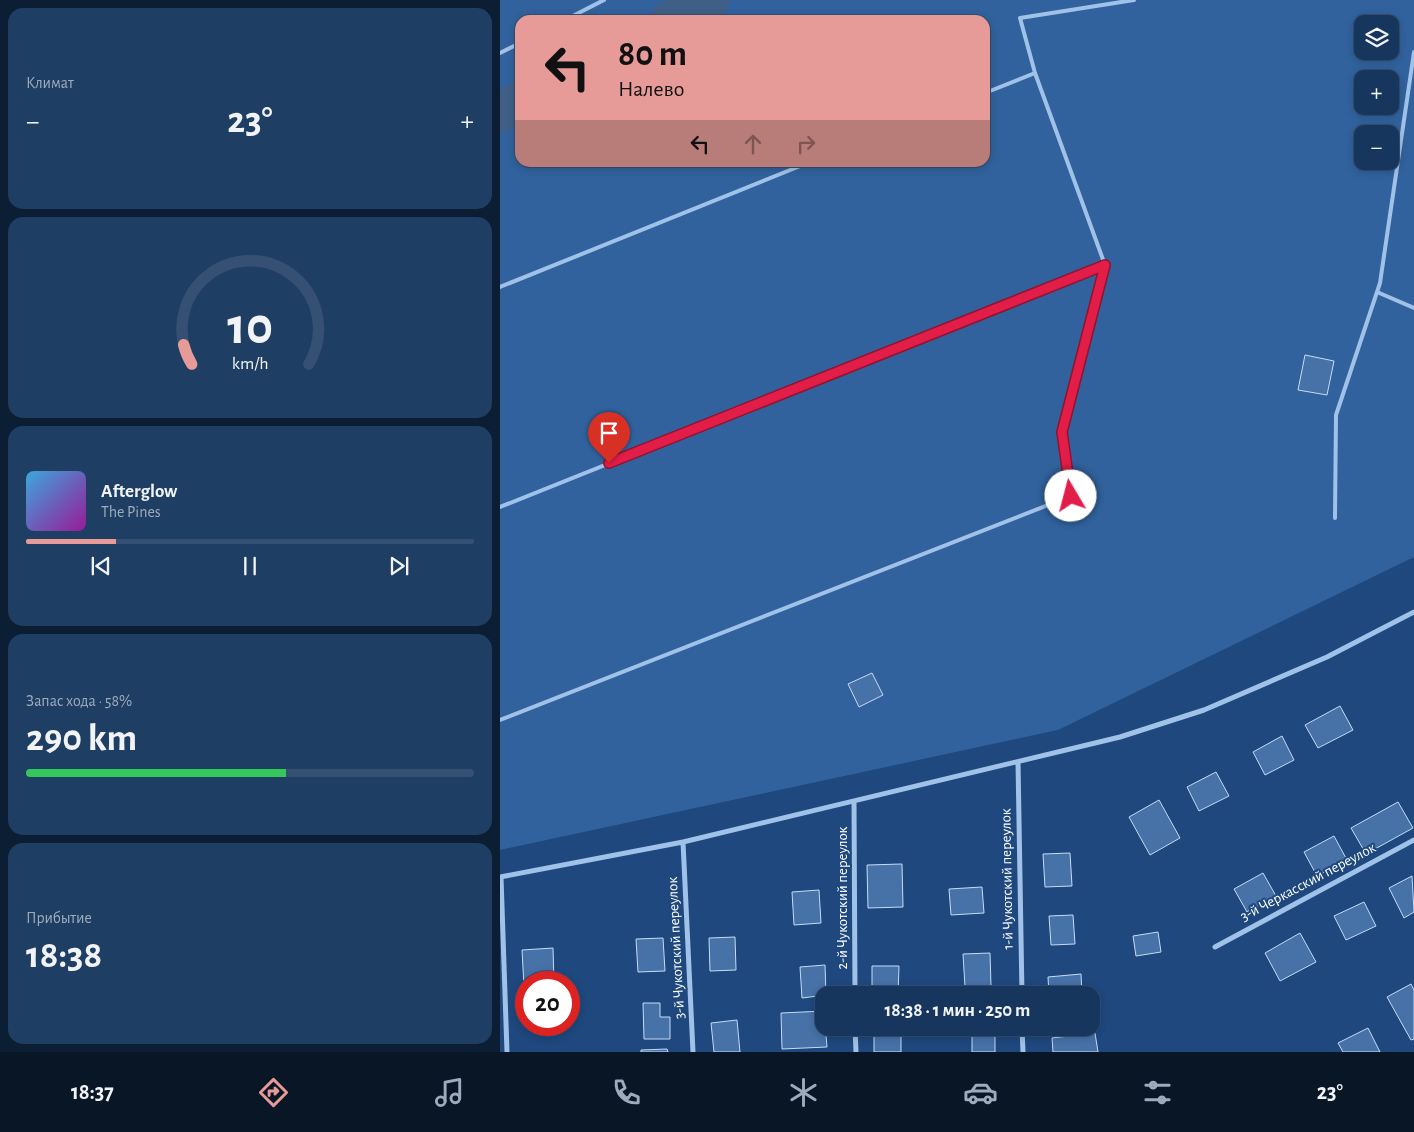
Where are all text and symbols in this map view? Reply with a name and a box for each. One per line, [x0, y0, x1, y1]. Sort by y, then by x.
map controls [1354, 15, 1399, 170]
button: layers [1354, 15, 1399, 60]
icon: left [535, 35, 600, 100]
text: 80 m [618, 37, 687, 72]
button: + [1354, 70, 1399, 115]
text: Климат [26, 75, 74, 91]
text: Налево [618, 78, 684, 100]
text: 23° [227, 102, 273, 140]
text: − [26, 108, 39, 136]
text: + [461, 108, 474, 136]
button: − [1354, 125, 1399, 170]
icon: left [686, 130, 714, 158]
icon: ahead [739, 130, 767, 158]
icon: right [792, 130, 820, 158]
text: 10 [227, 301, 273, 353]
text: km/h [232, 355, 268, 373]
pin [588, 412, 630, 463]
icon: arrive [595, 419, 623, 447]
position arrow [1044, 469, 1096, 521]
text: Afterglow [101, 482, 177, 501]
text: The Pines [101, 504, 161, 520]
icon: previous [87, 552, 115, 580]
icon: pause [236, 552, 264, 580]
icon: next [385, 552, 413, 580]
text: Запас хода · 58% [26, 693, 132, 709]
text: 290 km [26, 720, 137, 758]
street label: 1-й Чукотский переулок [998, 808, 1016, 950]
street label: 2-й Чукотский переулок [835, 826, 850, 969]
street label: 3-й Черкасский переулок [1238, 840, 1378, 924]
street label: 3-й Чукотский переулок [665, 876, 687, 1019]
text: Прибытие [26, 910, 92, 926]
text: 18:38 [26, 937, 102, 975]
speed limit sign: 20 [515, 971, 580, 1036]
text: 18:38 · 1 мин · 250 m [885, 1001, 1030, 1020]
icon: directions [256, 1075, 291, 1110]
icon: music [432, 1075, 467, 1110]
icon: phone [609, 1075, 644, 1110]
icon: climate [786, 1075, 821, 1110]
icon: car [963, 1075, 998, 1110]
icon: filters [1140, 1075, 1175, 1110]
text: 18:37 [71, 1081, 114, 1103]
text: 23° [1317, 1081, 1343, 1103]

